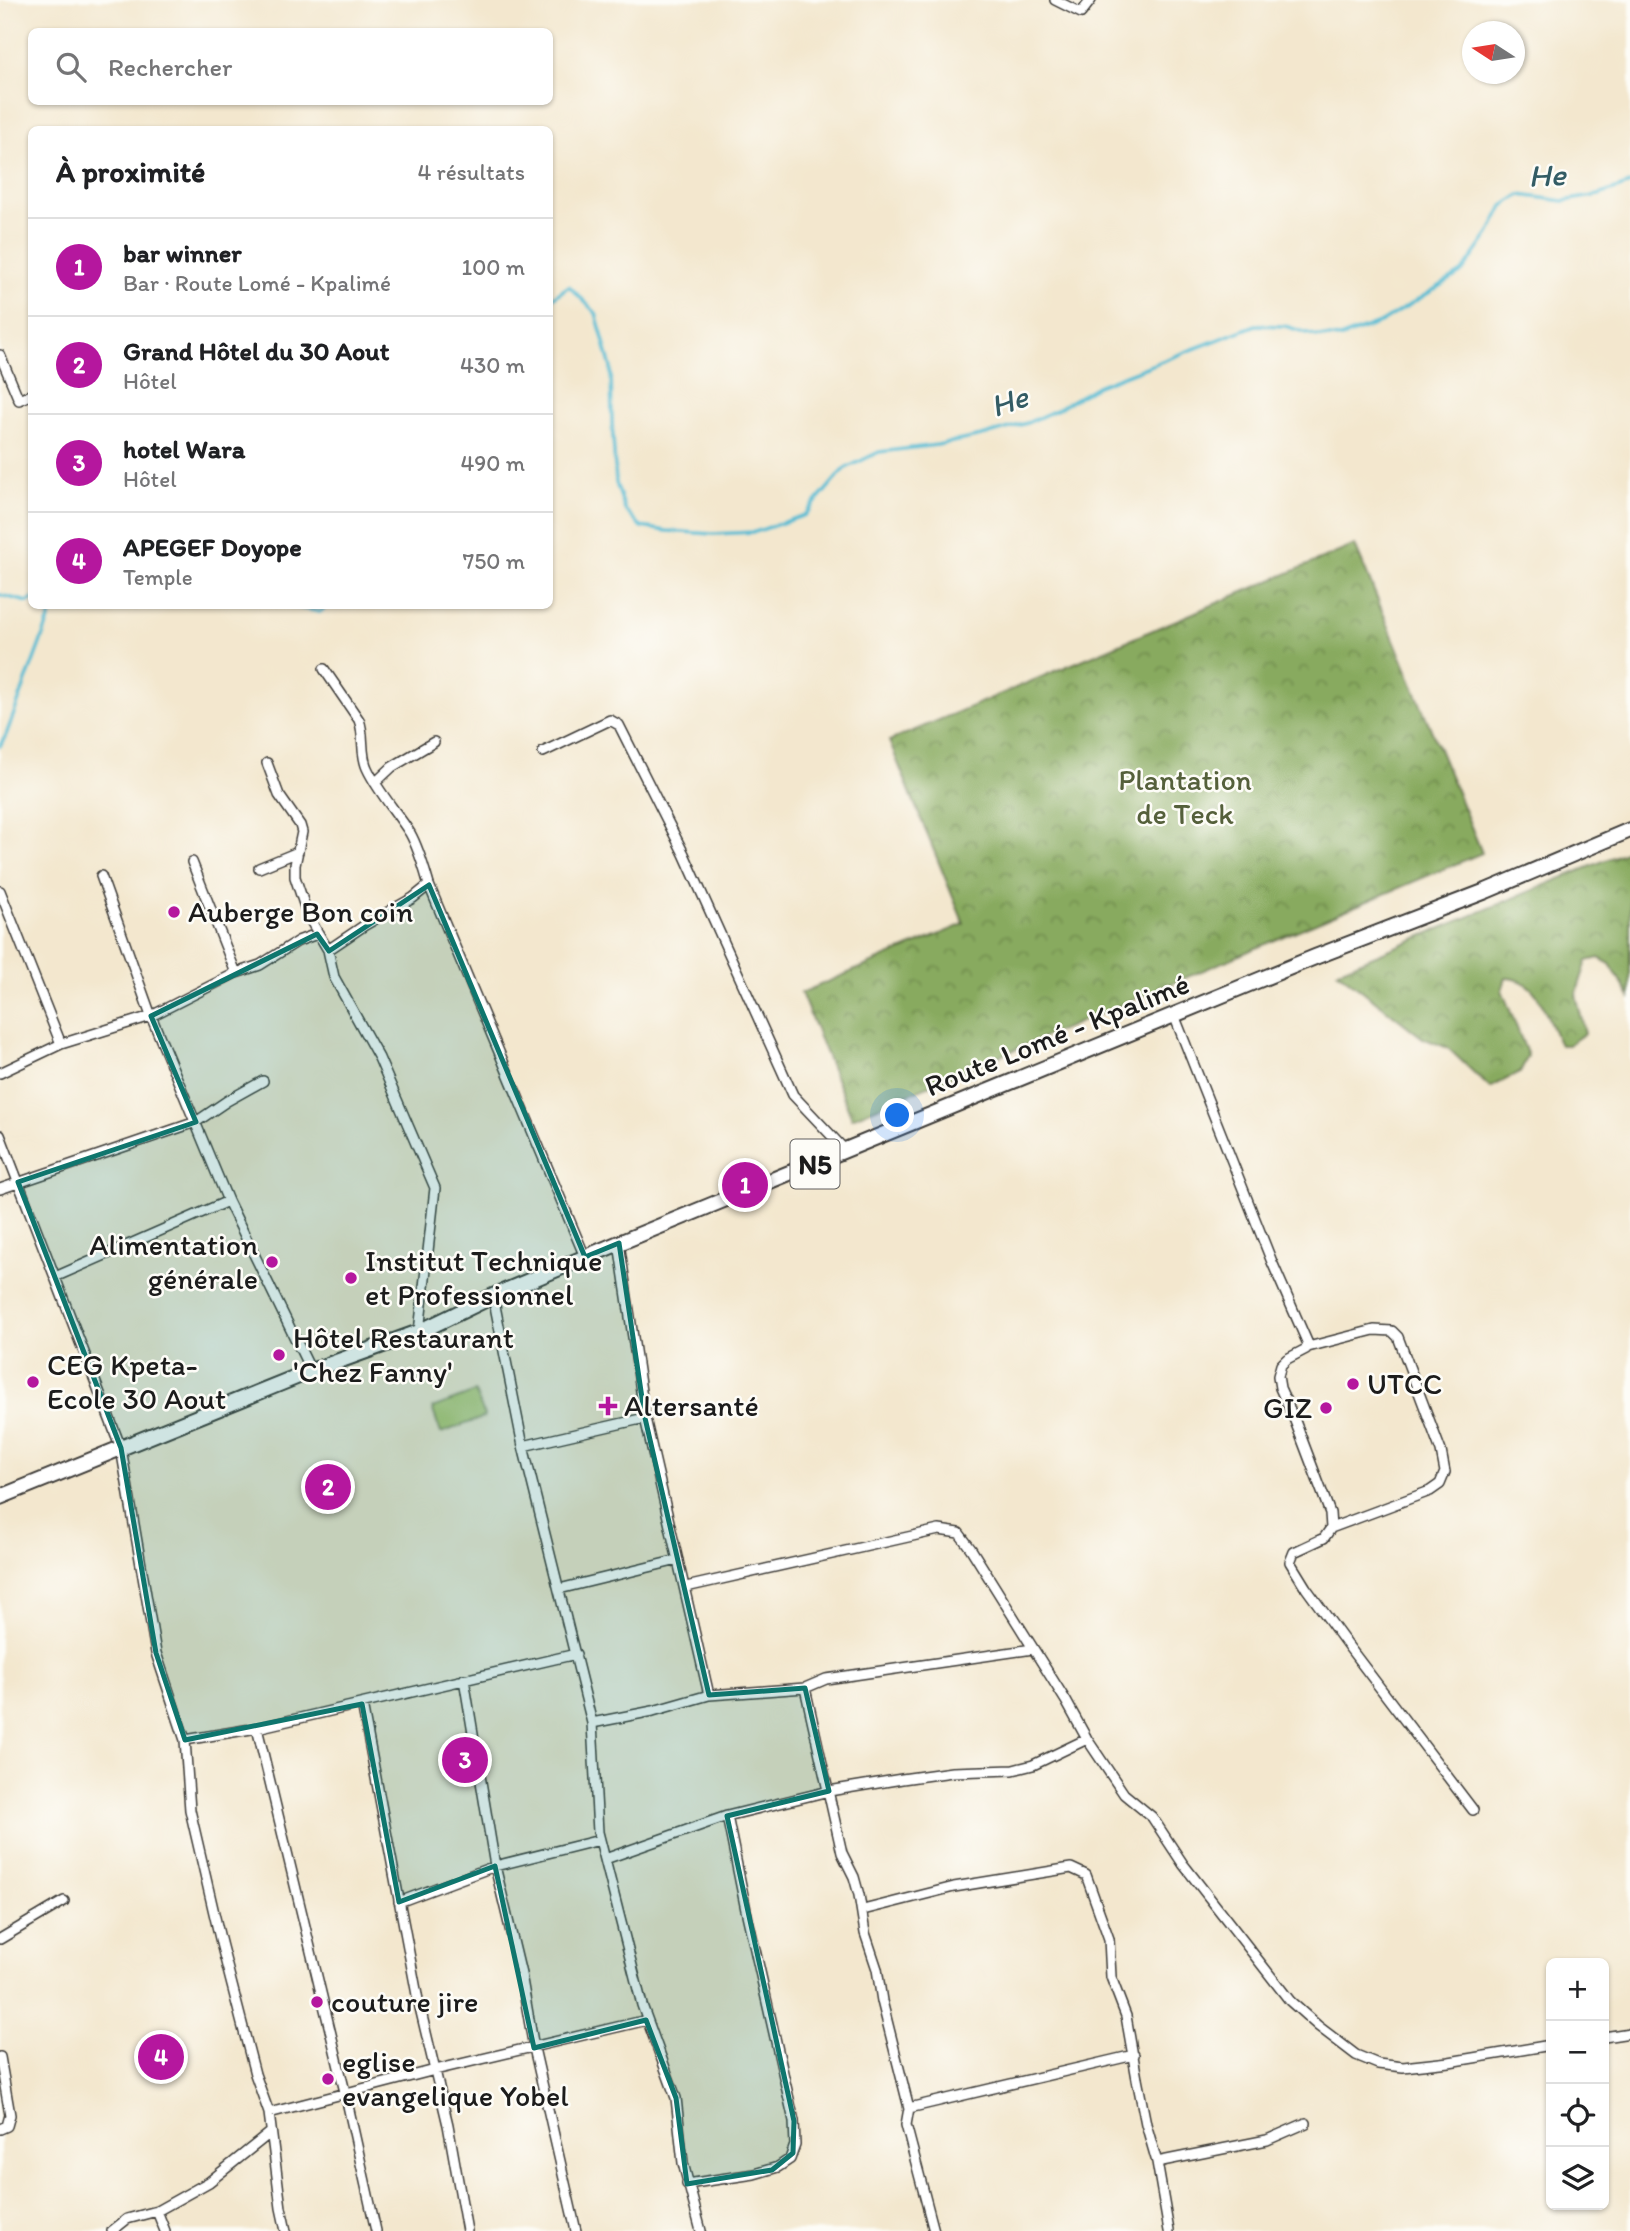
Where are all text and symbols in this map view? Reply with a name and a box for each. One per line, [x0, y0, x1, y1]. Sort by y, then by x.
north arrow [1462, 21, 1525, 84]
search box [28, 28, 553, 105]
icon: search [52, 48, 90, 86]
text: Rechercher [108, 51, 232, 83]
text: À proximité [56, 153, 205, 190]
water label: He [1528, 155, 1568, 195]
text: 4 résultats [418, 158, 525, 186]
text: bar winner [123, 237, 241, 269]
text: 1 [74, 253, 84, 281]
text: 100 m [461, 253, 525, 281]
text: Bar · Route Lomé - Kpalimé [123, 269, 391, 297]
text: Grand Hôtel du 30 Aout [123, 335, 389, 367]
text: 2 [73, 351, 85, 379]
text: 430 m [460, 351, 525, 379]
text: Hôtel [123, 367, 177, 395]
water label: He [985, 376, 1035, 425]
text: hotel Wara [123, 433, 245, 465]
text: 3 [73, 449, 85, 477]
text: 490 m [460, 449, 525, 477]
text: Hôtel [123, 465, 177, 493]
text: APEGEF Doyope [123, 531, 302, 563]
text: 4 [72, 547, 86, 575]
text: 750 m [463, 547, 525, 575]
text: Temple [123, 563, 193, 591]
park label: Plantation de Teck [1118, 761, 1252, 832]
place label: Auberge Bon coin [188, 893, 413, 930]
marker: Auberge Bon coin [166, 904, 182, 920]
street label: Route Lomé - Kpalimé [919, 965, 1194, 1105]
your location [880, 1098, 914, 1132]
road number: N5 [790, 1140, 840, 1188]
pin: 1 [722, 1159, 768, 1211]
place label: Alimentation générale [89, 1226, 258, 1297]
place label: Institut Technique et Professionnel [365, 1242, 602, 1313]
marker: Alimentation générale [264, 1254, 280, 1270]
marker: Institut Technique et Professionnel [343, 1270, 359, 1286]
place label: Hôtel Restaurant 'Chez Fanny' [293, 1319, 514, 1390]
place label: CEG Kpeta- Ecole 30 Aout [47, 1346, 226, 1417]
marker: Hôtel Restaurant 'Chez Fanny' [271, 1347, 287, 1363]
place label: UTCC [1367, 1365, 1442, 1402]
marker: CEG Kpeta- Ecole 30 Aout [25, 1374, 41, 1390]
marker: UTCC [1345, 1376, 1361, 1392]
place label: Altersanté [624, 1387, 759, 1424]
place label: GIZ [1263, 1389, 1312, 1426]
marker: Altersanté [598, 1396, 618, 1416]
marker: GIZ [1318, 1400, 1334, 1416]
pin: 2 [305, 1461, 351, 1513]
pin: 3 [442, 1734, 488, 1786]
map controls [1546, 1958, 1609, 2210]
button: + [1546, 1958, 1609, 2021]
place label: couture jire [331, 1983, 479, 2020]
marker: couture jire [309, 1994, 325, 2010]
button: − [1546, 2021, 1609, 2084]
pin: 4 [138, 2031, 184, 2083]
place label: eglise evangelique Yobel [342, 2043, 569, 2114]
marker: eglise evangelique Yobel [320, 2071, 336, 2087]
button: locate [1546, 2084, 1609, 2147]
button: layers [1546, 2147, 1609, 2210]

